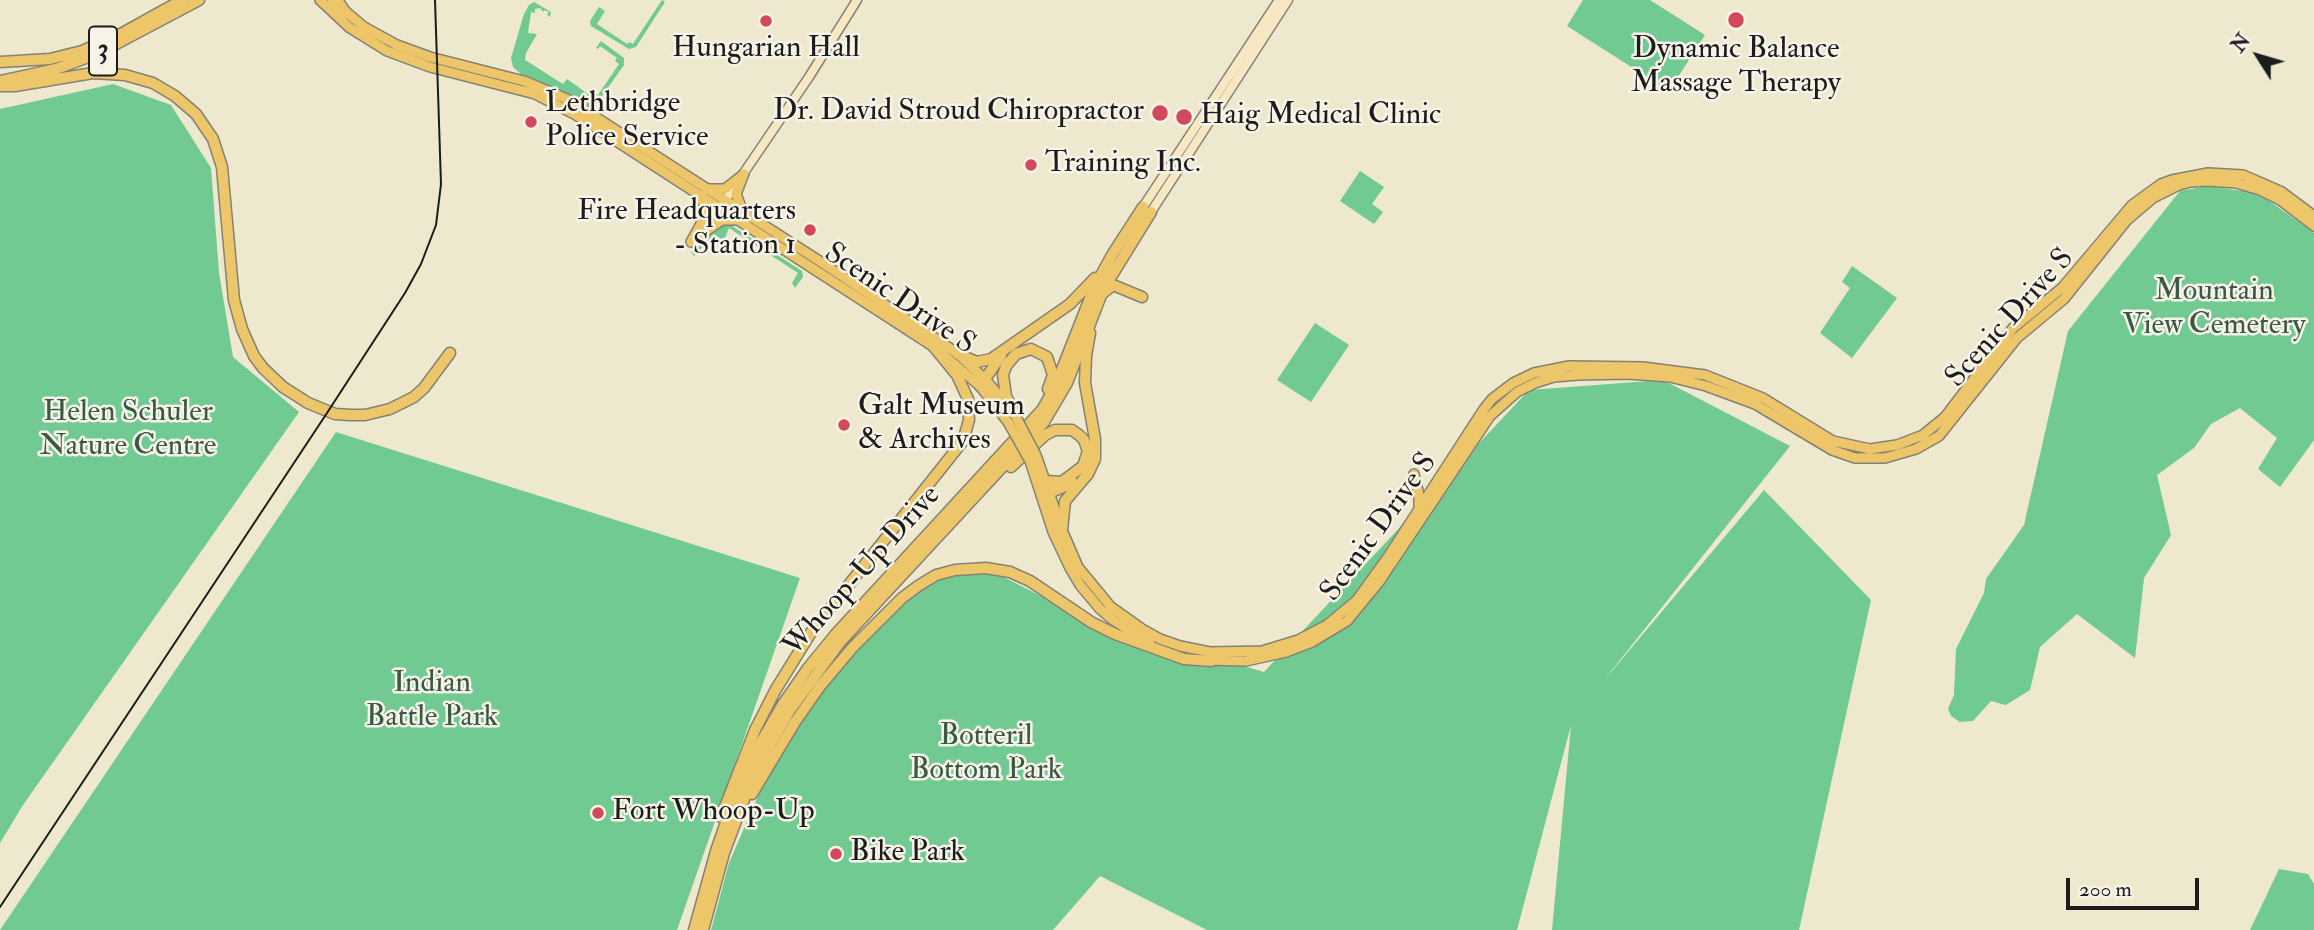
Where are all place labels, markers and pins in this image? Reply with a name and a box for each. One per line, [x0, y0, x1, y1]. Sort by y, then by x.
marker: Dynamic Balance Massage Therapy [1726, 10, 1746, 30]
marker: Hungarian Hall [758, 13, 774, 29]
place label: Hungarian Hall [672, 32, 860, 68]
place label: Dynamic Balance Massage Therapy [1631, 33, 1841, 104]
place label: Lethbridge Police Service [545, 87, 709, 158]
place label: Dr. David Stroud Chiropractor [773, 95, 1144, 131]
place label: Haig Medical Clinic [1200, 99, 1441, 135]
marker: Dr. David Stroud Chiropractor [1150, 103, 1170, 123]
marker: Haig Medical Clinic [1174, 107, 1194, 127]
marker: Lethbridge Police Service [523, 114, 539, 130]
place label: Training Inc. [1045, 147, 1201, 183]
marker: Training Inc. [1023, 157, 1039, 173]
place label: Fire Headquarters - Station 1 [577, 195, 796, 265]
marker: Fire Headquarters - Station 1 [802, 222, 818, 238]
place label: Galt Museum & Archives [858, 390, 1025, 460]
marker: Galt Museum & Archives [836, 417, 852, 433]
place label: Fort Whoop-Up [612, 795, 815, 831]
marker: Fort Whoop-Up [590, 805, 606, 821]
place label: Bike Park [850, 836, 965, 872]
marker: Bike Park [828, 846, 844, 862]

